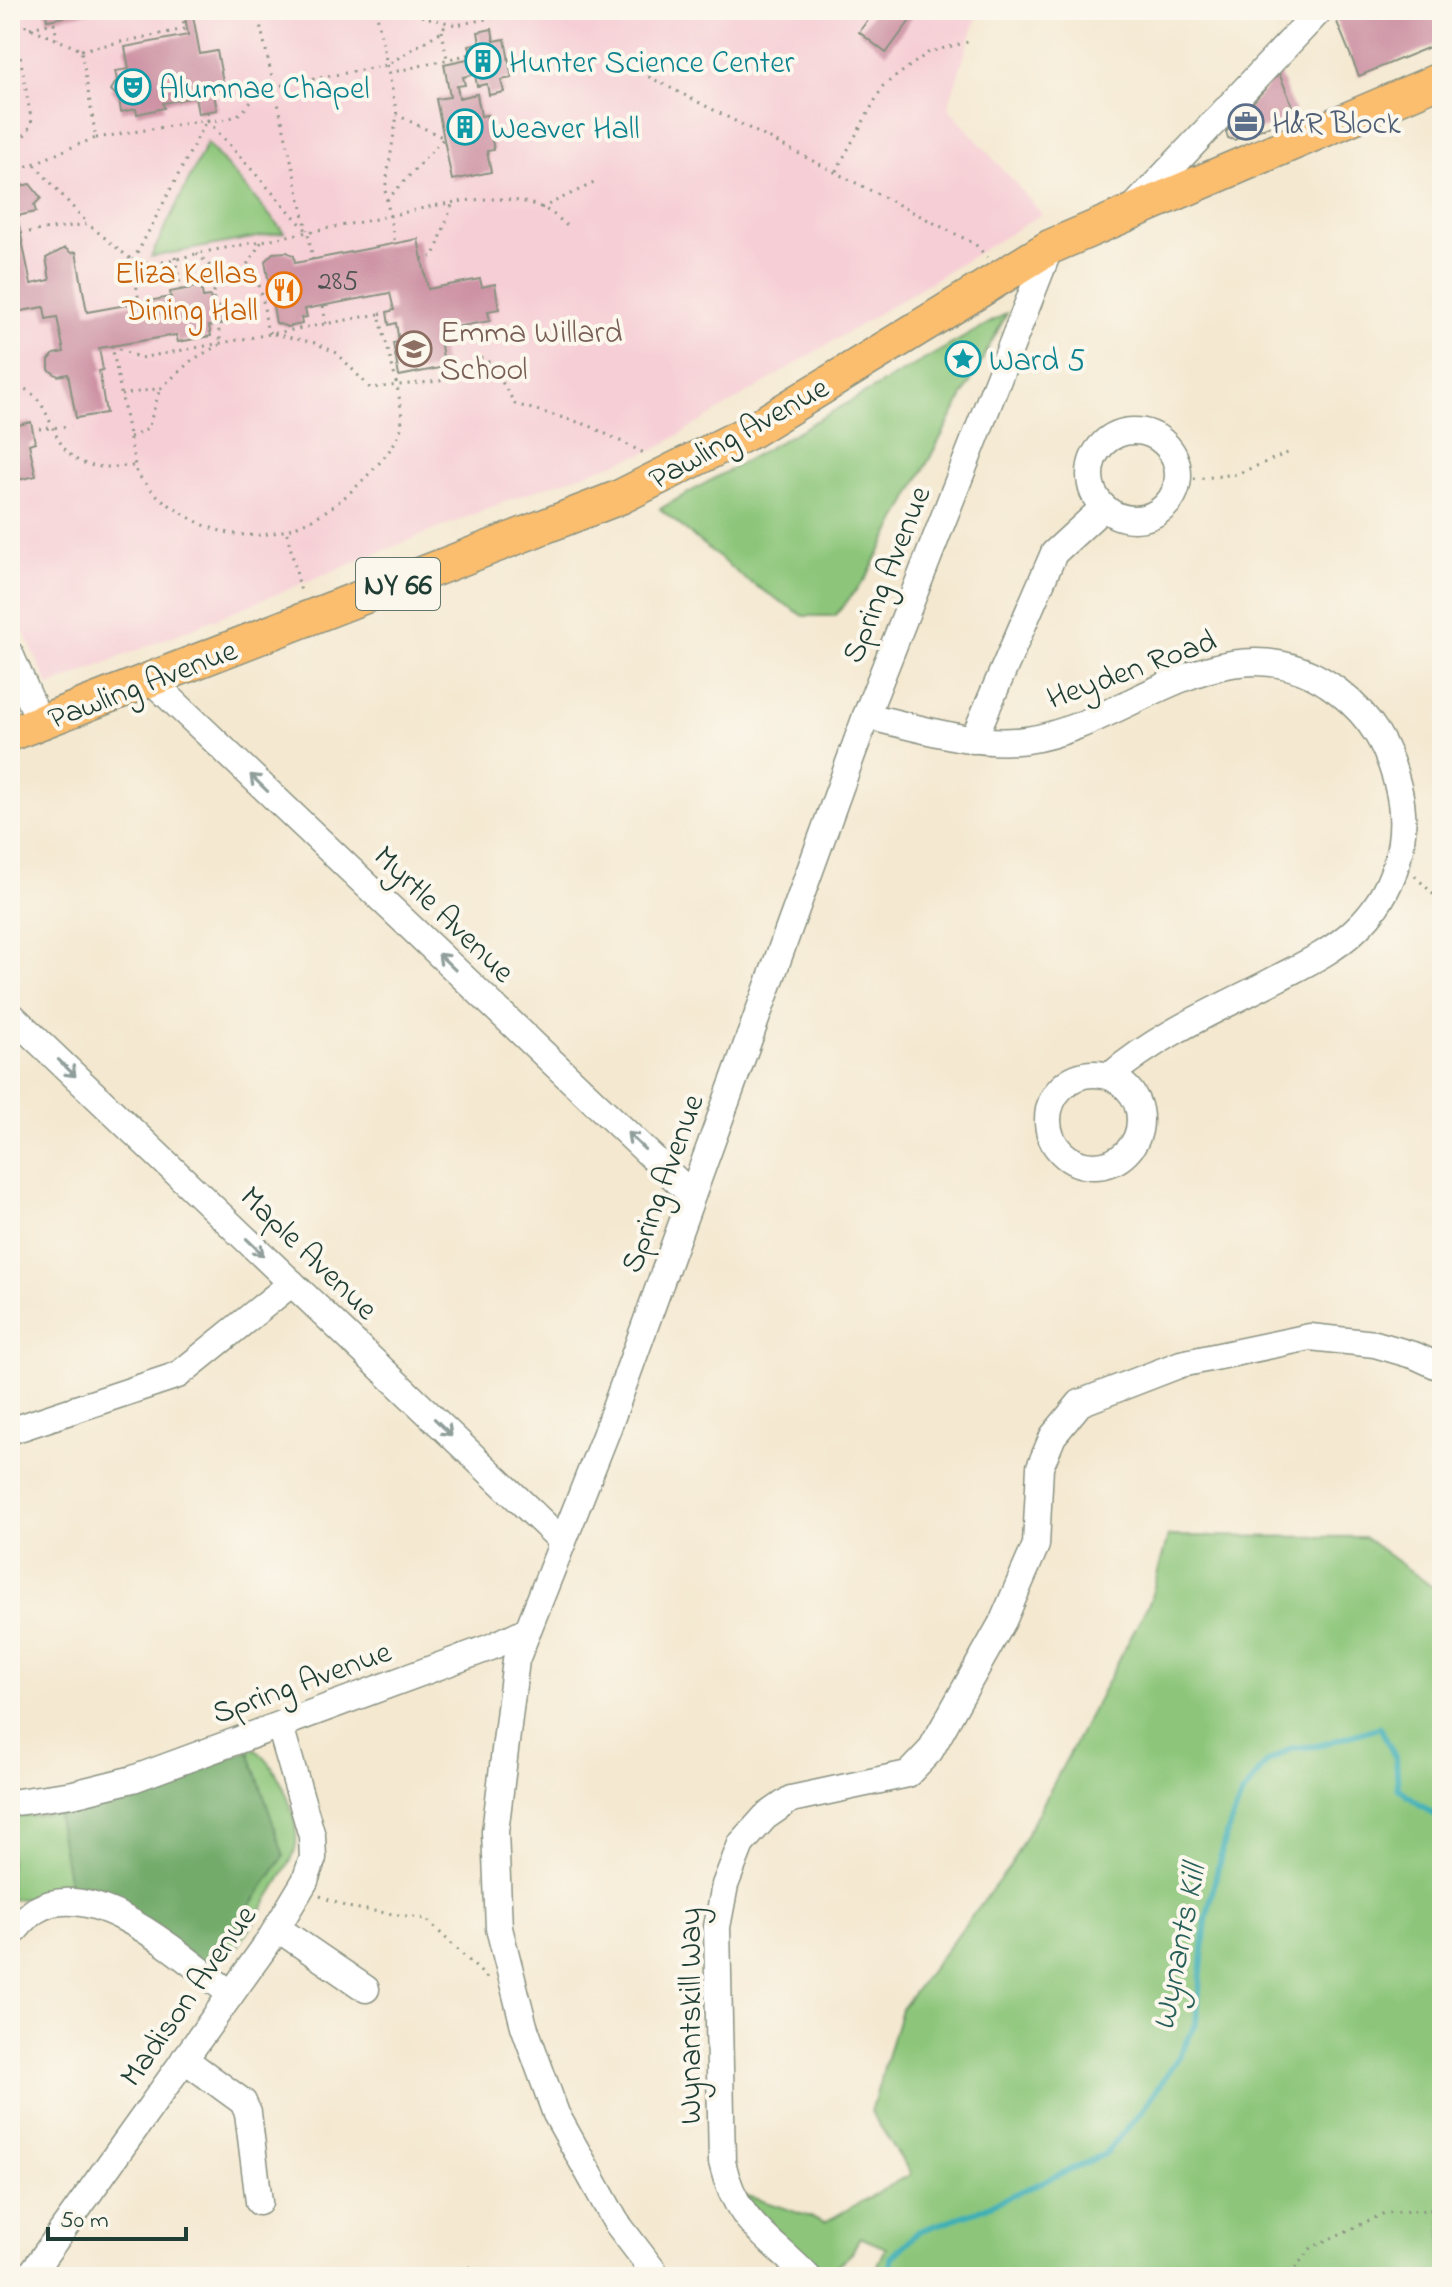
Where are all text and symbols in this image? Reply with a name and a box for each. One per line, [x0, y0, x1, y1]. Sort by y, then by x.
place label: Hunter Science Center [509, 41, 795, 88]
building icon: Hunter Science Center [464, 42, 502, 80]
place label: Alumnae Chapel [159, 67, 370, 114]
theatre icon: Alumnae Chapel [114, 68, 152, 106]
place label: H&R Block [1272, 102, 1402, 149]
office icon: H&R Block [1227, 103, 1265, 141]
place label: Weaver Hall [491, 107, 640, 154]
building icon: Weaver Hall [446, 108, 484, 146]
place label: Eliza Kellas Dining Hall [115, 252, 258, 336]
house number: 285 [318, 262, 358, 303]
restaurant icon: Eliza Kellas Dining Hall [265, 271, 303, 309]
place label: Emma Willard School [440, 311, 622, 395]
school or university icon: Emma Willard School [395, 330, 433, 368]
place label: Ward 5 [989, 339, 1085, 386]
place icon: Ward 5 [944, 340, 982, 378]
street label: Pawling Avenue [641, 366, 839, 504]
street label: Spring Avenue [831, 479, 945, 671]
road number: NY 66 [356, 558, 440, 610]
street label: Heyden Road [1041, 619, 1224, 724]
street label: Pawling Avenue [42, 628, 245, 744]
one-way arrow [249, 773, 269, 792]
street label: Myrtle Avenue [361, 836, 525, 996]
one-way arrow [437, 952, 457, 971]
one-way arrow [56, 1058, 76, 1076]
street label: Spring Avenue [610, 1087, 719, 1280]
one-way arrow [626, 1132, 646, 1151]
street label: Maple Avenue [228, 1176, 388, 1333]
one-way arrow [245, 1237, 264, 1256]
one-way arrow [433, 1417, 453, 1436]
street label: Spring Avenue [206, 1630, 399, 1738]
water label: Wynants Kill [1140, 1856, 1222, 2035]
street label: Madison Avenue [110, 1896, 271, 2098]
street label: Wynantskill Way [669, 1908, 716, 2124]
scale bar [48, 2191, 186, 2241]
text: 50 m [60, 2204, 109, 2239]

